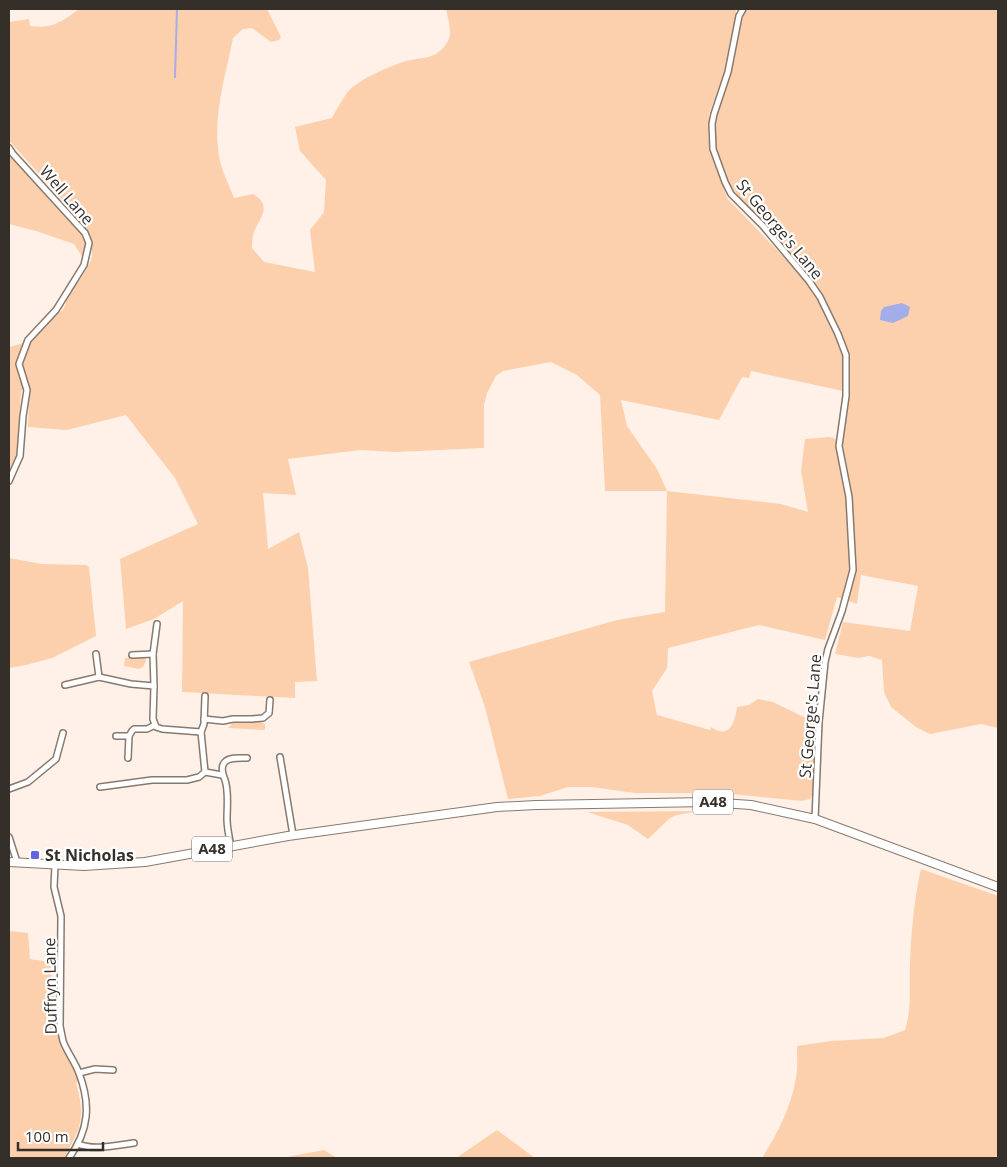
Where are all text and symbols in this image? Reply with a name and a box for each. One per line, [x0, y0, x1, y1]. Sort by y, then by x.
street label: Well Lane [35, 161, 99, 229]
street label: St George's Lane [732, 174, 828, 284]
street label: St George's Lane [794, 653, 826, 779]
road number: A48 [693, 790, 733, 814]
road number: A48 [192, 836, 232, 862]
place label: St Nicholas [45, 844, 134, 866]
marker: St Nicholas [29, 849, 41, 861]
street label: Duffryn Lane [38, 937, 62, 1035]
scale bar [18, 1120, 102, 1152]
text: 100 m [25, 1126, 69, 1146]

